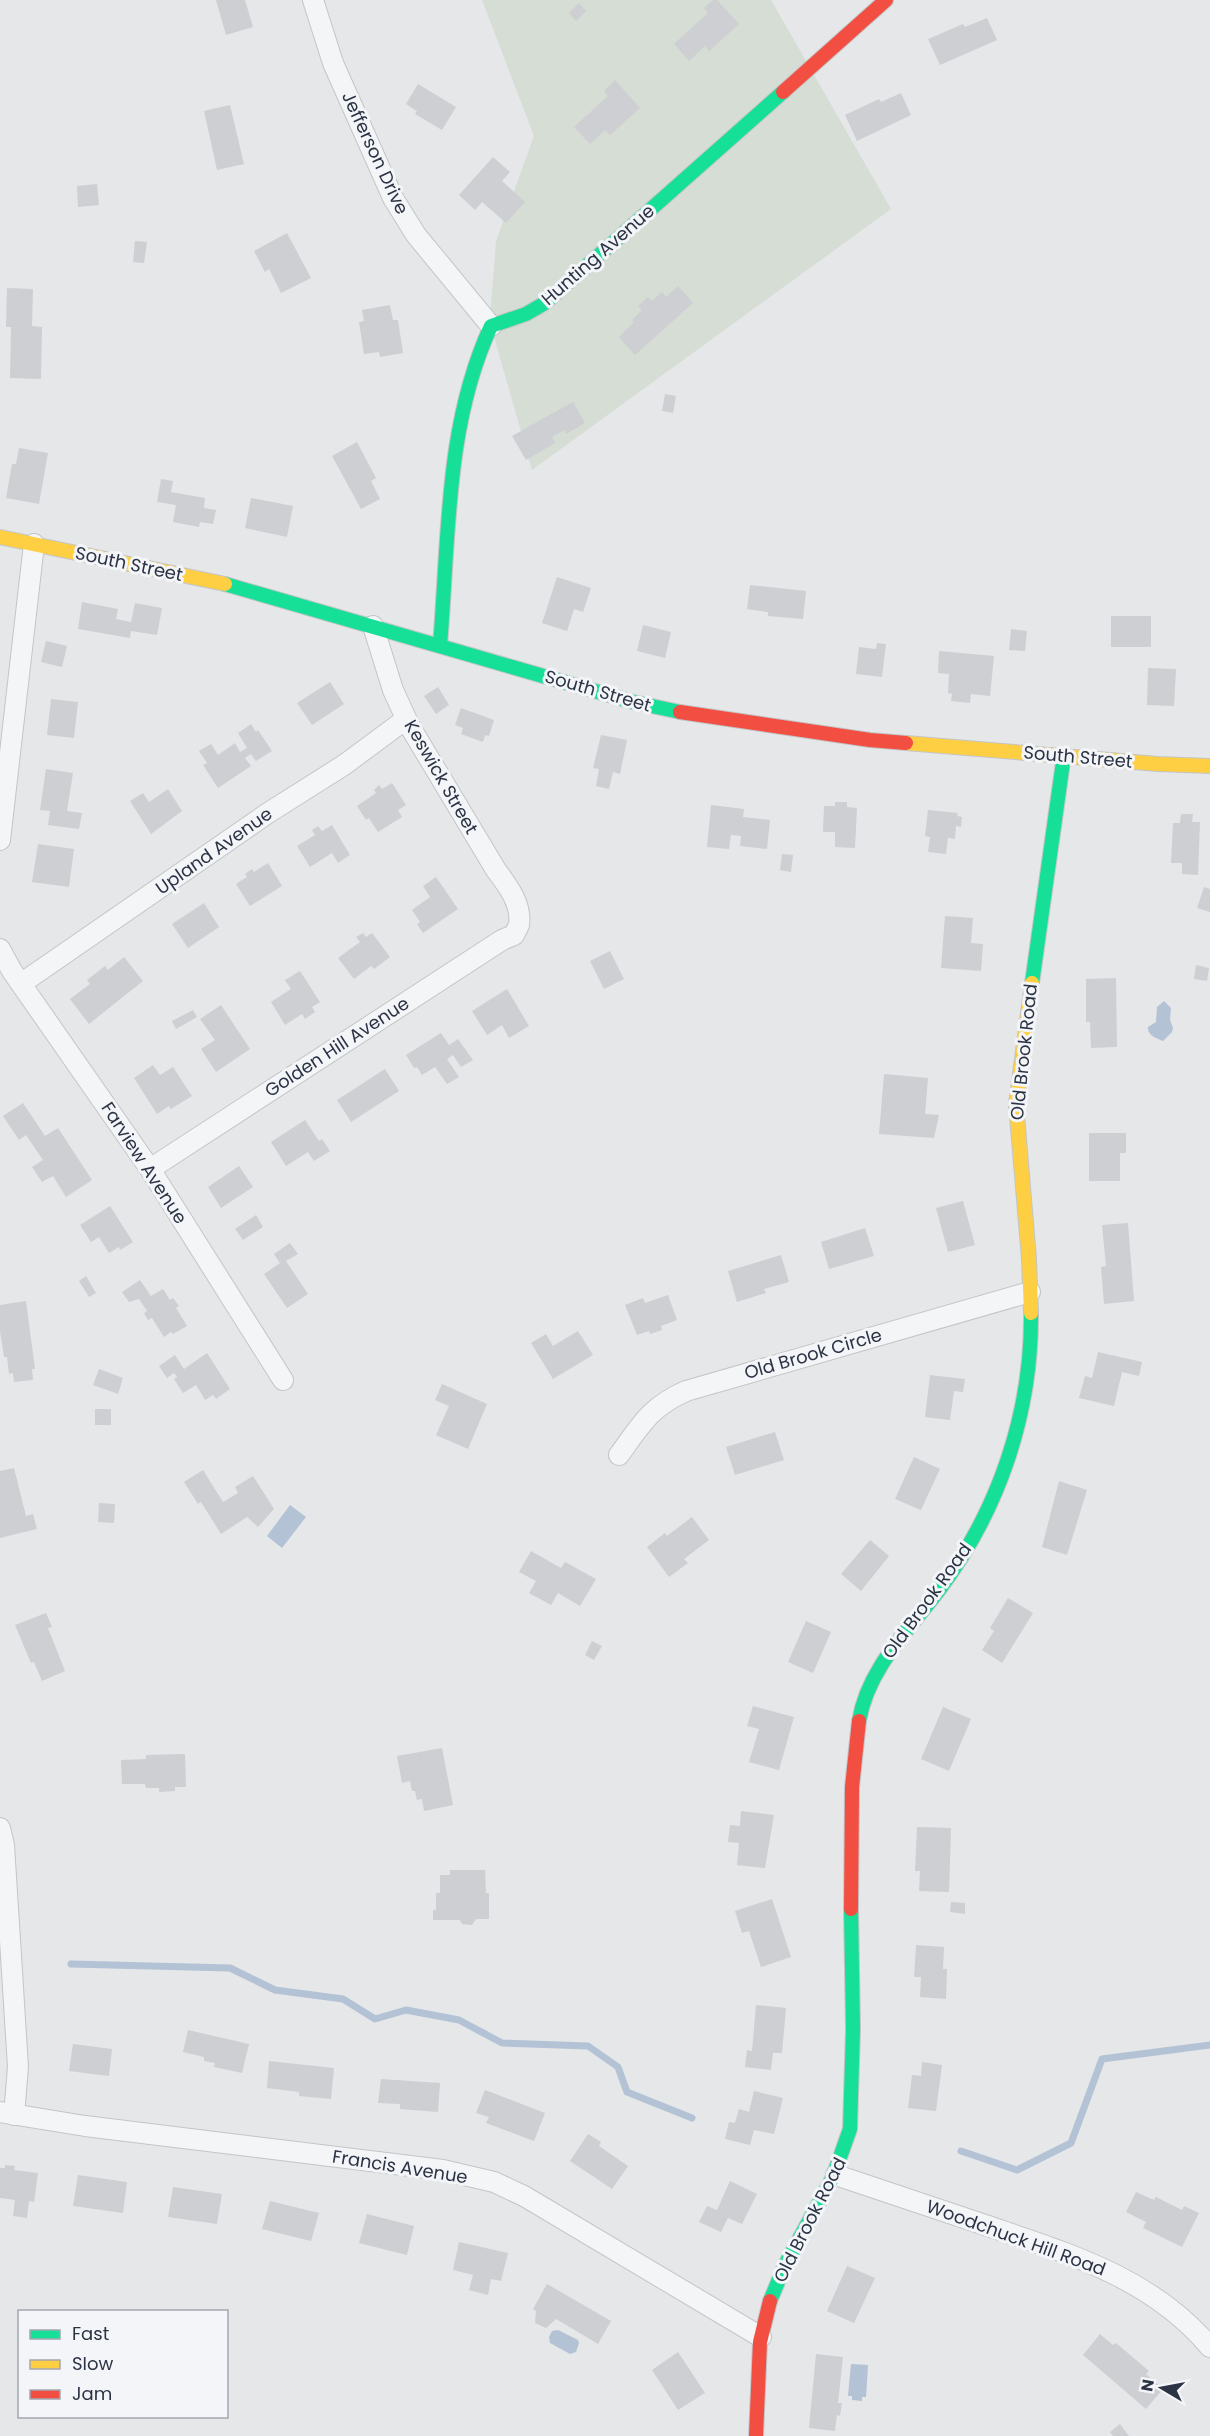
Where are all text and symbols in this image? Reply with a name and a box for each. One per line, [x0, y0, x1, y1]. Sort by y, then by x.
street label: Jefferson Drive [336, 87, 415, 218]
street label: Hunting Avenue [536, 198, 660, 311]
street label: South Street [73, 540, 185, 587]
street label: South Street [542, 663, 654, 718]
street label: Keswick Street [399, 715, 484, 839]
street label: South Street [1023, 739, 1134, 774]
street label: Upland Avenue [150, 801, 277, 900]
street label: Old Brook Road [1004, 982, 1043, 1121]
street label: Golden Hill Avenue [260, 990, 414, 1103]
street label: Farview Avenue [96, 1097, 193, 1229]
street label: Old Brook Circle [741, 1322, 885, 1385]
street label: Old Brook Road [876, 1538, 977, 1664]
street label: Francis Avenue [331, 2143, 470, 2190]
street label: Old Brook Road [767, 2153, 852, 2287]
street label: Woodchuck Hill Road [923, 2193, 1109, 2282]
legend [18, 2310, 228, 2418]
text: Fast [72, 2321, 109, 2346]
text: Slow [72, 2351, 114, 2376]
north arrow [1132, 2358, 1192, 2418]
text: N [1135, 2378, 1160, 2393]
text: Jam [72, 2381, 112, 2406]

